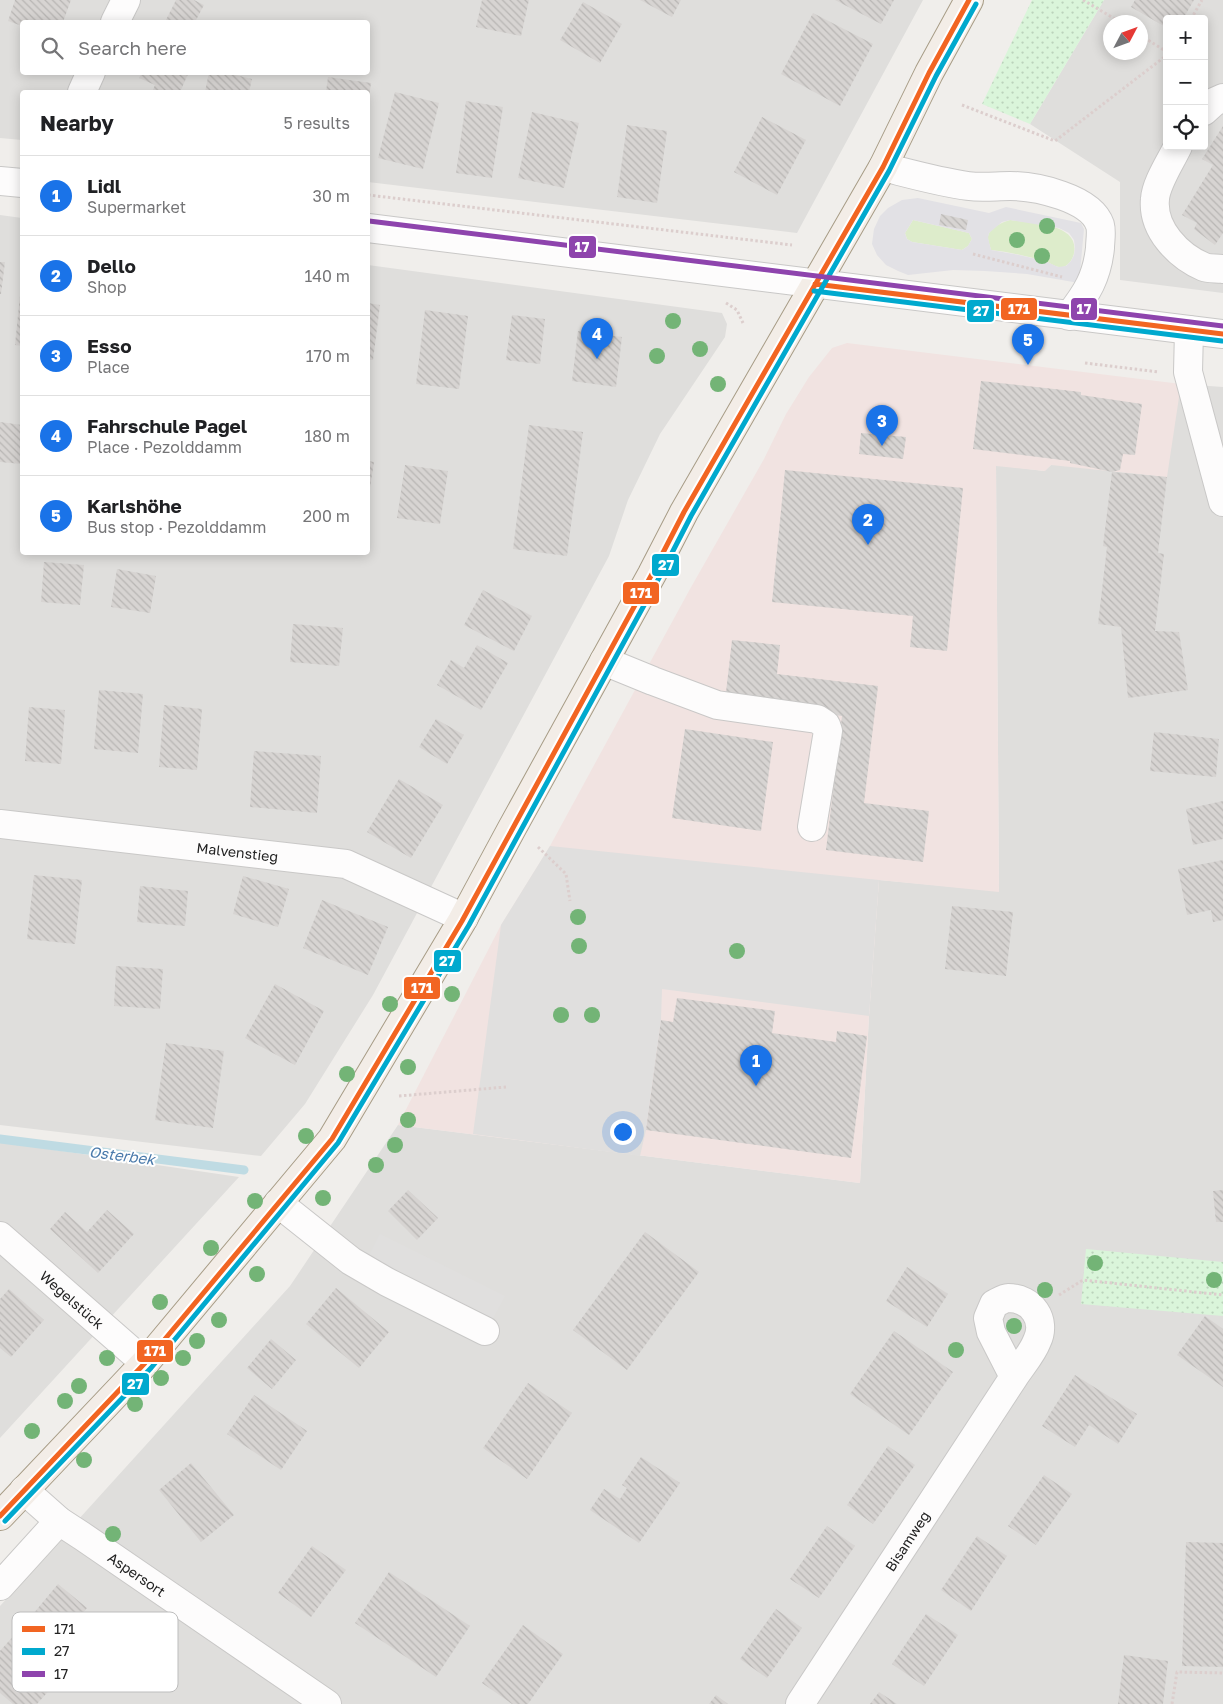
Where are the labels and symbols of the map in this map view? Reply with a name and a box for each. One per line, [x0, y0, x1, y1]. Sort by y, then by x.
north arrow [1103, 15, 1148, 60]
line badge: 17 [568, 235, 597, 259]
text: 17 [575, 238, 590, 255]
line badge: 171 [1000, 297, 1038, 321]
line badge: 17 [1070, 297, 1098, 321]
line badge: 27 [966, 299, 995, 323]
text: 171 [1008, 300, 1030, 317]
text: 17 [1077, 300, 1092, 317]
text: 27 [973, 302, 989, 319]
pin: 4 [581, 318, 613, 359]
pin: 5 [1012, 324, 1044, 365]
pin: 3 [866, 405, 898, 446]
pin: 2 [852, 504, 884, 545]
line badge: 27 [651, 553, 680, 577]
text: 27 [658, 556, 674, 573]
line badge: 171 [622, 581, 660, 605]
text: 171 [630, 584, 652, 601]
street label: Malvenstieg [196, 838, 279, 865]
line badge: 27 [433, 949, 462, 973]
text: 27 [439, 952, 455, 969]
line badge: 171 [403, 976, 441, 1000]
text: 171 [411, 979, 433, 996]
pin: 1 [740, 1045, 772, 1086]
your location [610, 1119, 636, 1145]
water label: Osterbek [88, 1142, 157, 1168]
street label: Wegelstück [37, 1267, 108, 1332]
line badge: 171 [136, 1339, 174, 1363]
text: 171 [144, 1342, 166, 1359]
line badge: 27 [121, 1372, 150, 1396]
text: 27 [127, 1375, 143, 1392]
street label: Bisamweg [881, 1507, 933, 1574]
street label: Aspersort [105, 1548, 169, 1599]
legend [12, 1612, 178, 1692]
text: 171 [54, 1620, 75, 1637]
text: 27 [54, 1642, 70, 1659]
text: 17 [54, 1665, 68, 1682]

